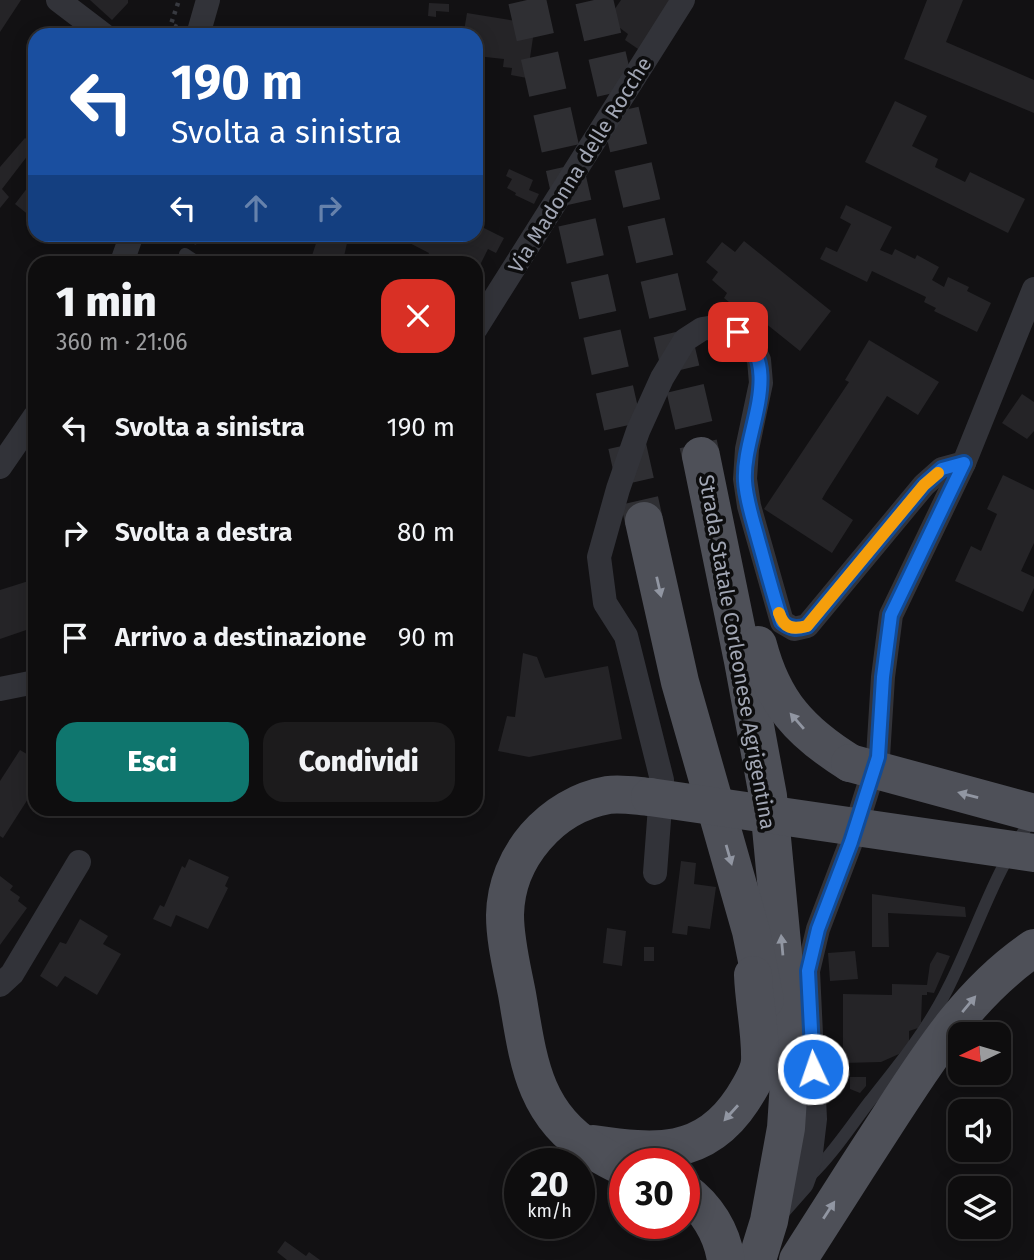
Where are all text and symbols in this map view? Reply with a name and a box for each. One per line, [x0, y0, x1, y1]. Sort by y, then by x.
street label: Via Madonna delle Rocche [503, 52, 657, 278]
text: 190 m [171, 53, 303, 112]
icon: left [56, 56, 147, 147]
text: Svolta a sinistra [171, 113, 402, 151]
icon: left [164, 189, 202, 227]
icon: ahead [237, 189, 275, 227]
icon: right [310, 189, 348, 227]
text: 1 min [56, 277, 157, 327]
button: close [381, 279, 455, 353]
pin [708, 302, 768, 362]
icon: arrive [719, 313, 757, 351]
text: 360 m · 21:06 [56, 328, 187, 356]
icon: left [56, 409, 94, 447]
text: Svolta a sinistra [115, 412, 305, 443]
text: 190 m [386, 412, 455, 443]
street label: Strada Statale Corleonese Agrigentina [693, 472, 781, 832]
icon: right [56, 514, 94, 552]
text: Svolta a destra [115, 517, 293, 548]
text: 80 m [397, 517, 455, 548]
one-way arrow [653, 577, 664, 599]
icon: arrive [56, 619, 94, 657]
text: Arrivo a destinazione [115, 622, 366, 653]
text: 90 m [398, 622, 455, 653]
one-way arrow [789, 712, 805, 730]
button: Esci [56, 722, 249, 802]
button: Condividi [263, 722, 455, 802]
one-way arrow [957, 790, 978, 800]
one-way arrow [725, 844, 735, 865]
one-way arrow [776, 933, 787, 955]
one-way arrow [962, 996, 977, 1014]
north arrow [948, 1022, 1012, 1085]
map controls [948, 1022, 1011, 1239]
position arrow [776, 1032, 850, 1106]
button: sound [948, 1099, 1011, 1162]
one-way arrow [723, 1104, 739, 1122]
speed limit sign: 30 [609, 1148, 700, 1239]
text: 20 [530, 1163, 569, 1205]
button: layers [948, 1176, 1011, 1239]
text: km/h [527, 1200, 572, 1222]
one-way arrow [823, 1201, 836, 1220]

